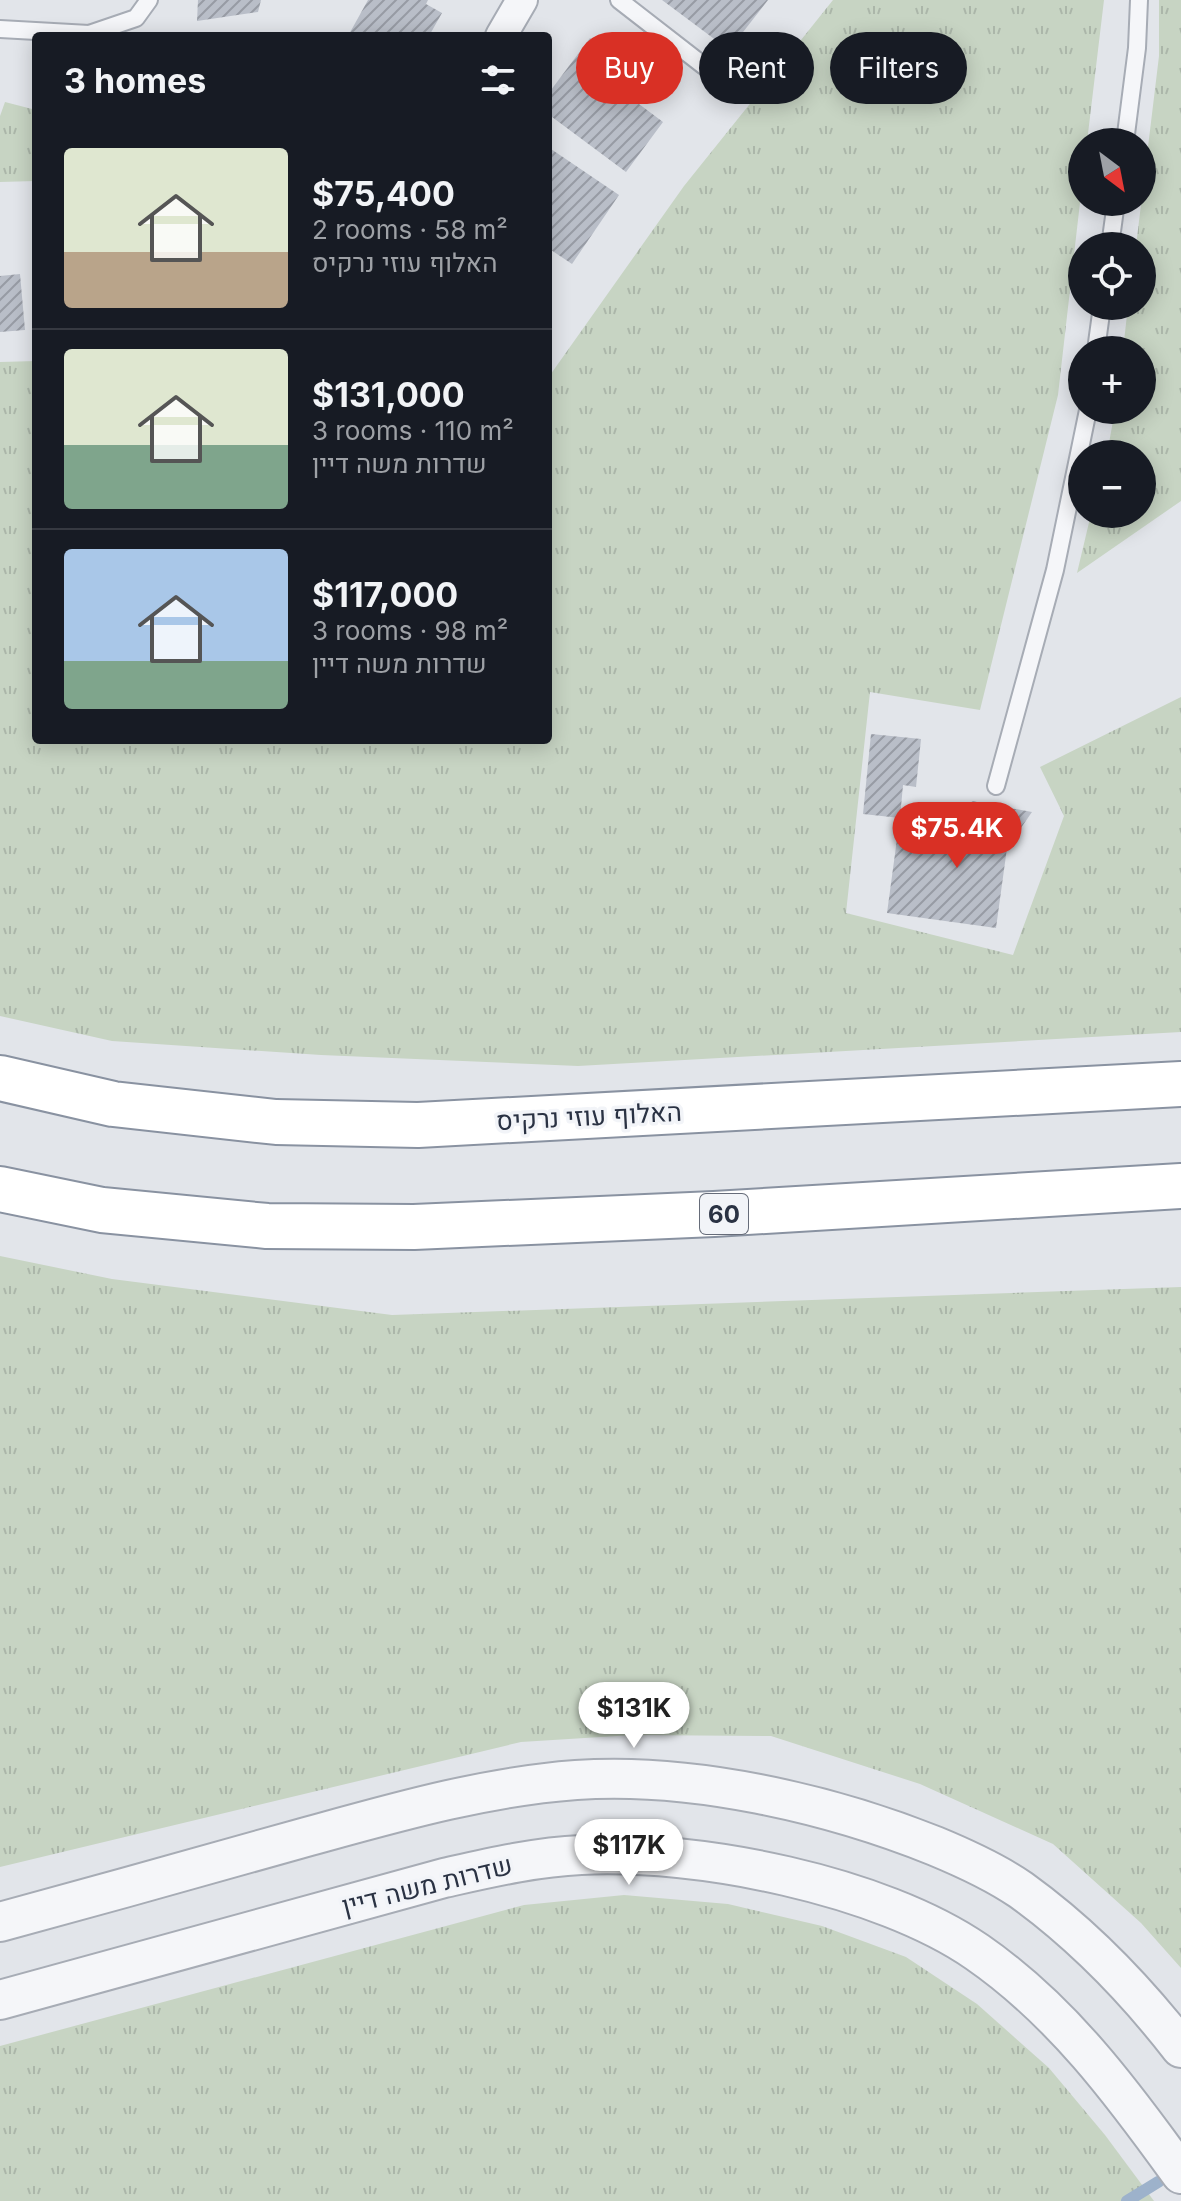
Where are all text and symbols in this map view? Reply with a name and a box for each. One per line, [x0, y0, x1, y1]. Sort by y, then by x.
chip: Buy [576, 32, 683, 104]
chip: Rent [699, 32, 814, 104]
chip: Filters [830, 32, 967, 104]
icon: filters [476, 58, 520, 102]
text: 3 homes [64, 60, 206, 101]
north arrow [1068, 128, 1156, 216]
map controls [1068, 128, 1156, 528]
text: $75,400 [312, 173, 455, 214]
icon: home [128, 180, 224, 276]
text: 2 rooms · 58 m² [312, 214, 508, 245]
button: locate [1068, 232, 1156, 320]
text: האלוף עוזי נרקיס [312, 247, 498, 278]
button: + [1068, 336, 1156, 424]
text: $131,000 [312, 374, 465, 415]
icon: home [128, 381, 224, 477]
text: 3 rooms · 110 m² [312, 415, 514, 446]
button: − [1068, 440, 1156, 528]
text: שדרות משה דיין [312, 448, 487, 479]
text: $117,000 [312, 574, 458, 615]
icon: home [128, 581, 224, 677]
text: 3 rooms · 98 m² [312, 615, 508, 646]
text: שדרות משה דיין [312, 648, 487, 679]
pin: $75.4K [892, 802, 1022, 870]
text: $75.4K [911, 812, 1003, 843]
street label: האלוף עוזי נרקיס [496, 1096, 682, 1136]
road number: 60 [700, 1194, 748, 1234]
pin: $131K [578, 1682, 690, 1750]
text: $131K [597, 1692, 671, 1723]
pin: $117K [573, 1819, 685, 1887]
text: $117K [592, 1829, 666, 1860]
street label: שדרות משה דיין [339, 1849, 515, 1921]

